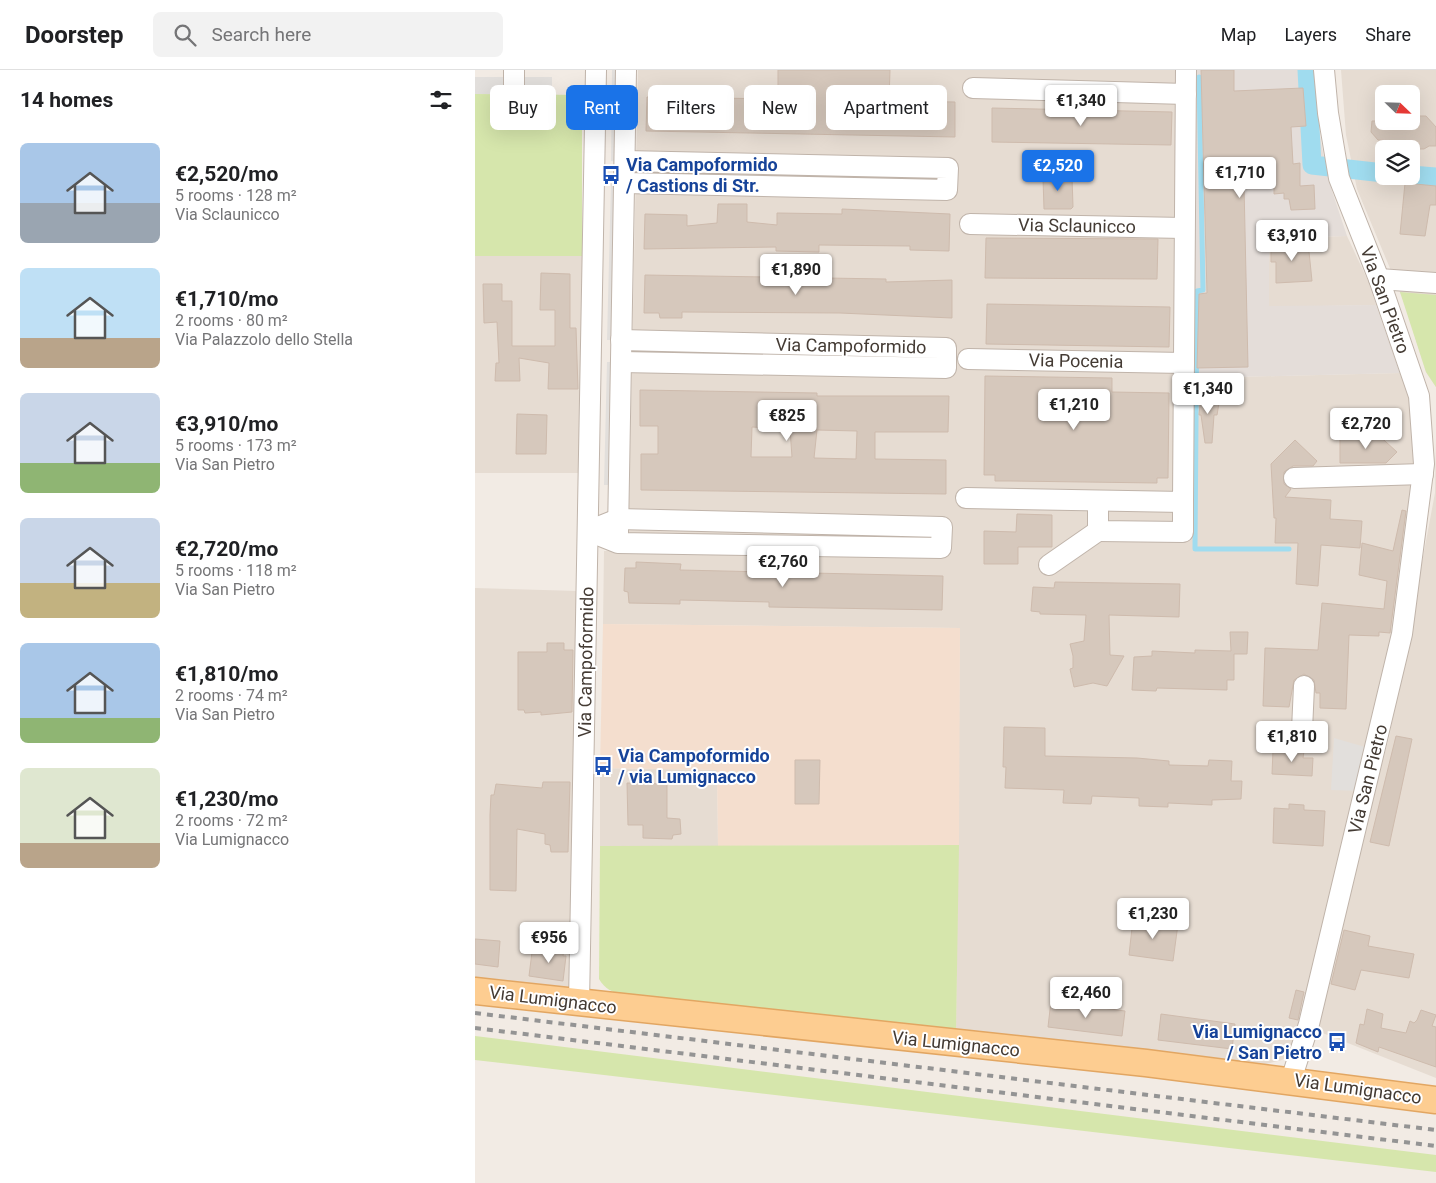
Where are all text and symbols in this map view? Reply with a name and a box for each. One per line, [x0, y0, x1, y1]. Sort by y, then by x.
search box [153, 12, 503, 57]
text: Doorstep [25, 21, 123, 49]
icon: search [171, 21, 199, 49]
text: Search here [211, 23, 311, 46]
text: Map [1221, 24, 1256, 45]
text: Layers [1284, 24, 1337, 45]
text: Share [1365, 24, 1411, 45]
chip: Buy [490, 85, 556, 130]
chip: Rent [566, 85, 638, 130]
chip: Filters [648, 85, 734, 130]
chip: New [744, 85, 816, 130]
chip: Apartment [826, 85, 947, 130]
pin: €1,340 [1040, 85, 1122, 127]
north arrow [1375, 85, 1420, 130]
map controls [1375, 85, 1420, 185]
icon: filters [427, 86, 455, 114]
text: 14 homes [20, 88, 113, 112]
text: €1,340 [1056, 91, 1106, 110]
button: layers [1375, 140, 1420, 185]
pin: €2,520 [1017, 150, 1099, 192]
place label: Via Campoformido / Castions di Str. [625, 154, 778, 196]
text: €2,520 [1033, 156, 1083, 175]
pin: €1,710 [1199, 156, 1281, 199]
text: €2,520/mo [175, 162, 278, 186]
icon: home [60, 163, 120, 223]
text: €1,710 [1215, 163, 1265, 182]
bus stop icon: Via Campoformido / Castions di Str. [600, 164, 622, 186]
text: 5 rooms · 128 m² [175, 186, 297, 205]
text: Via Sclaunicco [175, 205, 280, 224]
street label: Via Sclaunicco [1018, 214, 1136, 237]
pin: €3,910 [1251, 220, 1333, 262]
text: €3,910 [1267, 226, 1317, 245]
street label: Via San Pietro [1356, 243, 1415, 356]
pin: €1,890 [755, 254, 837, 296]
text: €1,890 [771, 260, 821, 279]
text: €1,710/mo [175, 287, 278, 311]
icon: home [60, 288, 120, 348]
text: 2 rooms · 80 m² [175, 311, 288, 330]
text: Via Palazzolo dello Stella [175, 330, 353, 349]
street label: Via Campoformido [775, 334, 927, 357]
street label: Via Pocenia [1028, 349, 1124, 372]
pin: €1,340 [1167, 372, 1249, 415]
text: €1,340 [1183, 379, 1233, 398]
pin: €1,210 [1033, 388, 1115, 431]
text: €1,210 [1049, 395, 1099, 414]
pin: €825 [757, 400, 817, 442]
text: €825 [769, 406, 805, 425]
pin: €2,720 [1325, 408, 1407, 450]
text: €3,910/mo [175, 412, 278, 436]
icon: home [60, 413, 120, 473]
text: €2,720 [1341, 414, 1391, 433]
text: 5 rooms · 173 m² [175, 436, 297, 455]
text: Via San Pietro [175, 455, 275, 474]
text: €2,720/mo [175, 537, 278, 561]
icon: home [60, 538, 120, 598]
pin: €2,760 [742, 546, 824, 588]
text: €2,760 [758, 552, 808, 571]
text: 5 rooms · 118 m² [175, 561, 297, 580]
text: Via San Pietro [175, 580, 275, 599]
street label: Via Campoformido [574, 586, 597, 738]
text: €1,810/mo [175, 662, 278, 686]
icon: home [60, 663, 120, 723]
text: 2 rooms · 74 m² [175, 686, 288, 705]
text: Via San Pietro [175, 705, 275, 724]
pin: €1,810 [1251, 720, 1333, 763]
street label: Via San Pietro [1344, 722, 1391, 836]
text: €1,810 [1267, 727, 1317, 746]
place label: Via Campoformido / via Lumignacco [617, 745, 770, 787]
bus stop icon: Via Campoformido / via Lumignacco [592, 755, 614, 777]
text: €1,230/mo [175, 787, 278, 811]
icon: home [60, 788, 120, 848]
text: 2 rooms · 72 m² [175, 811, 288, 830]
text: Via Lumignacco [175, 830, 289, 849]
pin: €1,230 [1112, 898, 1194, 940]
text: €1,230 [1128, 904, 1178, 923]
pin: €956 [519, 922, 579, 964]
text: €956 [531, 928, 567, 947]
pin: €2,460 [1045, 976, 1127, 1019]
street label: Via Lumignacco [488, 981, 618, 1018]
text: €2,460 [1061, 983, 1111, 1002]
place label: Via Lumignacco / San Pietro [1192, 1021, 1322, 1063]
street label: Via Lumignacco [891, 1026, 1021, 1061]
bus stop icon: Via Lumignacco / San Pietro [1326, 1031, 1348, 1053]
street label: Via Lumignacco [1293, 1069, 1423, 1108]

